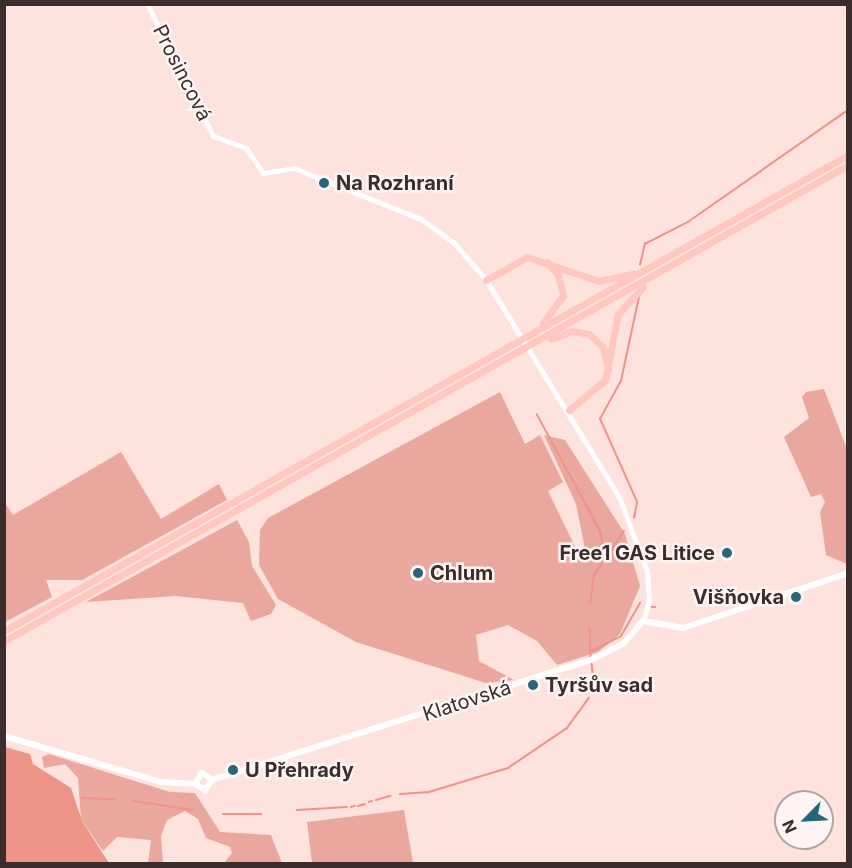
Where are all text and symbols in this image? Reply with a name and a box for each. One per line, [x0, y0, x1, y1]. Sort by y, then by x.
street label: Prosincová [148, 21, 216, 125]
place label: Na Rozhraní [336, 171, 454, 195]
marker: Na Rozhraní [317, 176, 331, 190]
place label: Free1 GAS Litice [559, 541, 715, 565]
marker: Free1 GAS Litice [720, 546, 734, 560]
place label: Chlum [430, 561, 493, 585]
marker: Chlum [411, 566, 425, 580]
place label: Višňovka [693, 585, 784, 609]
marker: Višňovka [789, 590, 803, 604]
place label: Tyršův sad [545, 673, 653, 697]
street label: Klatovská [420, 675, 514, 727]
marker: Tyršův sad [526, 678, 540, 692]
place label: U Přehrady [245, 758, 354, 782]
marker: U Přehrady [226, 763, 240, 777]
north arrow [774, 790, 834, 850]
text: N [778, 817, 801, 836]

